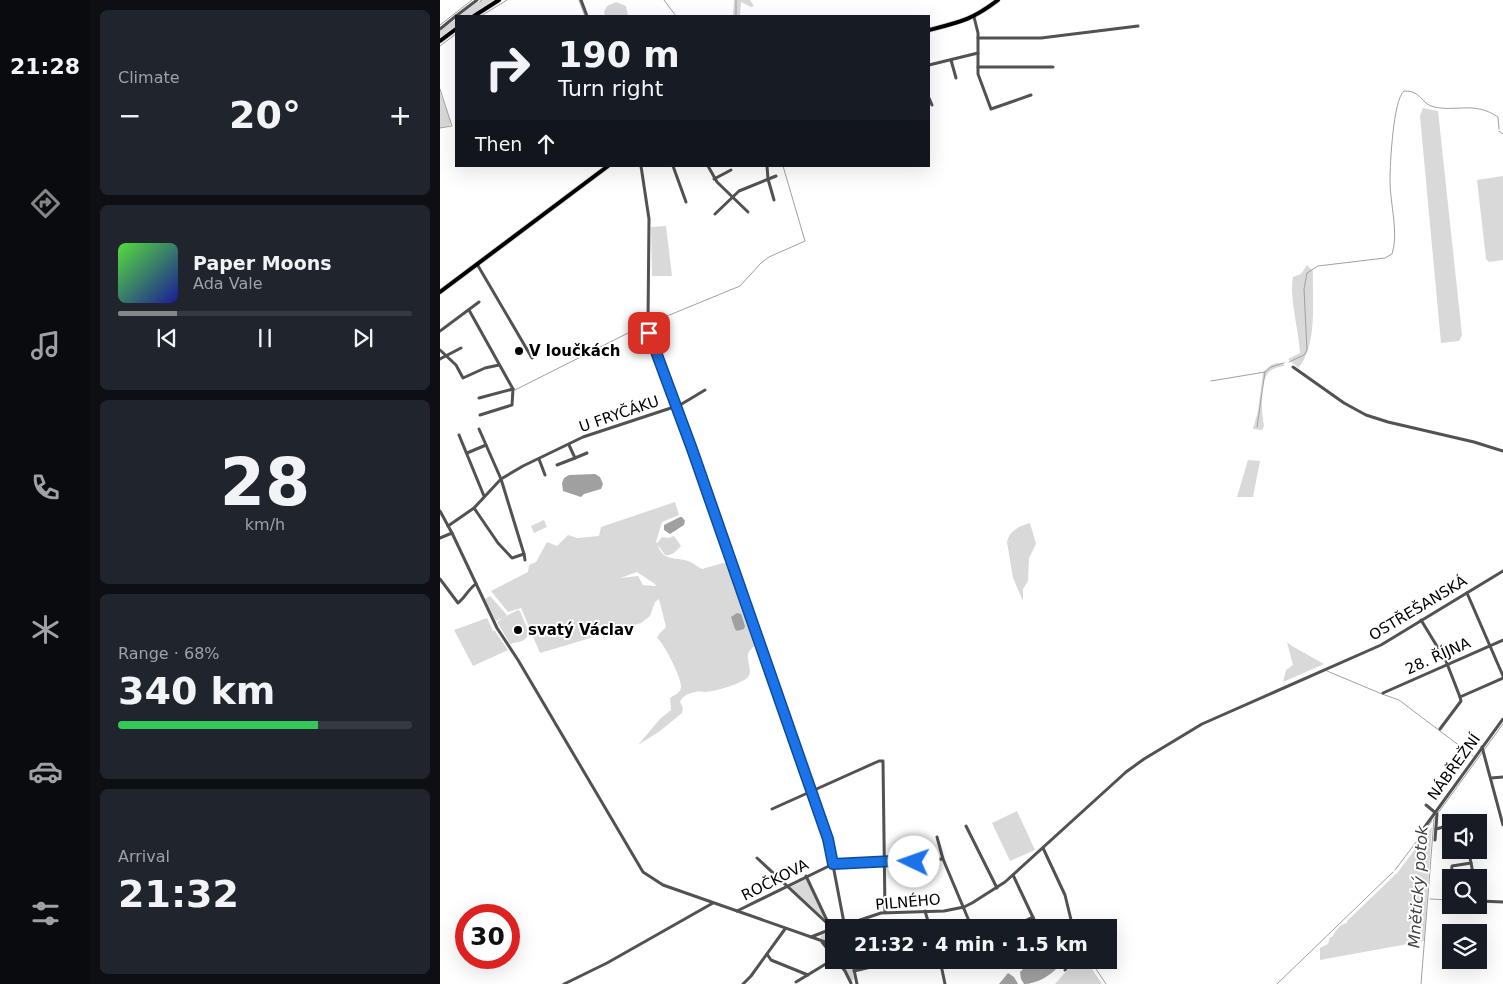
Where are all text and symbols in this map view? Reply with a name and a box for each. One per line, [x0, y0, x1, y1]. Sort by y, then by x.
icon: right [475, 35, 540, 100]
text: 190 m [558, 35, 680, 75]
text: 21:28 [10, 54, 80, 79]
text: Climate [118, 68, 180, 87]
text: Turn right [558, 76, 663, 101]
text: 20° [229, 93, 301, 137]
text: − [118, 99, 141, 132]
text: + [389, 99, 412, 132]
icon: ahead [532, 130, 560, 158]
text: Then [475, 133, 522, 155]
icon: directions [28, 186, 63, 221]
text: Paper Moons [193, 252, 332, 274]
text: Ada Vale [193, 274, 263, 293]
pin [628, 312, 670, 354]
icon: arrive [635, 319, 663, 347]
icon: previous [153, 324, 181, 352]
icon: pause [251, 324, 279, 352]
icon: next [349, 324, 377, 352]
icon: music [28, 328, 63, 363]
place label: V loučkách [529, 342, 621, 360]
marker: V loučkách [513, 345, 525, 357]
street label: U FRYČÁKU [576, 391, 661, 436]
text: 28 [220, 445, 310, 520]
icon: phone [28, 470, 63, 505]
text: km/h [245, 515, 285, 534]
street label: OSTŘEŠANSKÁ [1365, 570, 1471, 644]
icon: climate [28, 612, 63, 647]
place label: svatý Václav [528, 621, 634, 639]
marker: svatý Václav [512, 624, 524, 636]
street label: 28. ŘÍJNA [1402, 632, 1474, 678]
text: Range · 68% [118, 644, 220, 663]
text: 340 km [118, 669, 275, 713]
street label: NÁBŘEŽNÍ [1423, 730, 1484, 804]
icon: car [28, 754, 63, 789]
map controls [1442, 814, 1487, 969]
button: sound [1442, 814, 1487, 859]
water label: Mnětický potok [1404, 825, 1432, 949]
position arrow [887, 835, 939, 887]
text: Arrival [118, 847, 170, 866]
street label: ROČKOVA [738, 854, 812, 905]
button: search [1442, 869, 1487, 914]
text: 21:32 [118, 872, 239, 916]
street label: PILNÉHO [874, 889, 941, 914]
icon: filters [28, 896, 63, 931]
speed limit sign: 30 [455, 904, 520, 969]
button: layers [1442, 924, 1487, 969]
text: 21:32 · 4 min · 1.5 km [854, 933, 1088, 955]

